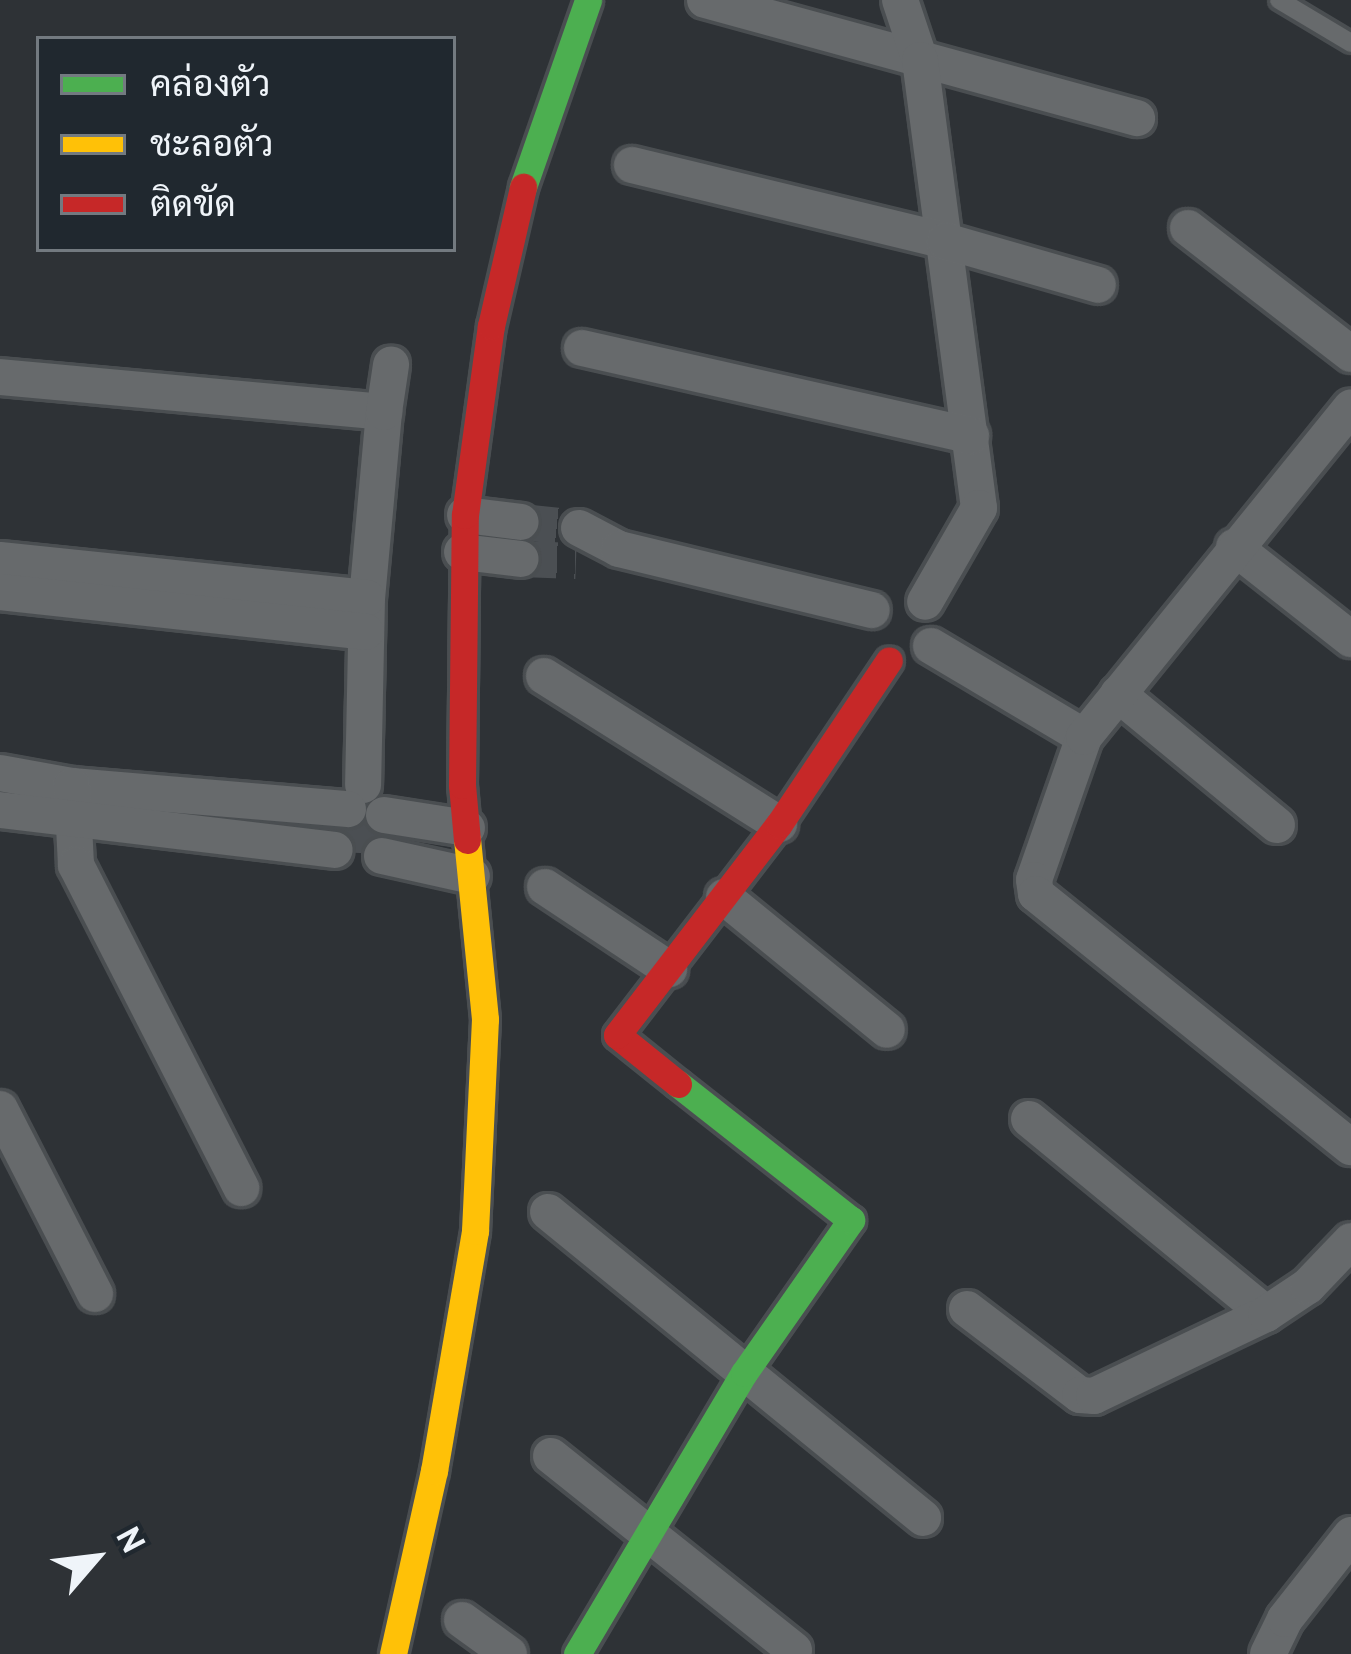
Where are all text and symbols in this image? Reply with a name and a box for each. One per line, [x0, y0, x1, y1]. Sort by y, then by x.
legend [36, 36, 456, 252]
text: คล่องตัว [150, 64, 270, 110]
text: ชะลอตัว [150, 124, 273, 170]
text: ติดขัด [150, 184, 236, 230]
north arrow [36, 1498, 156, 1618]
text: N [104, 1521, 152, 1561]

